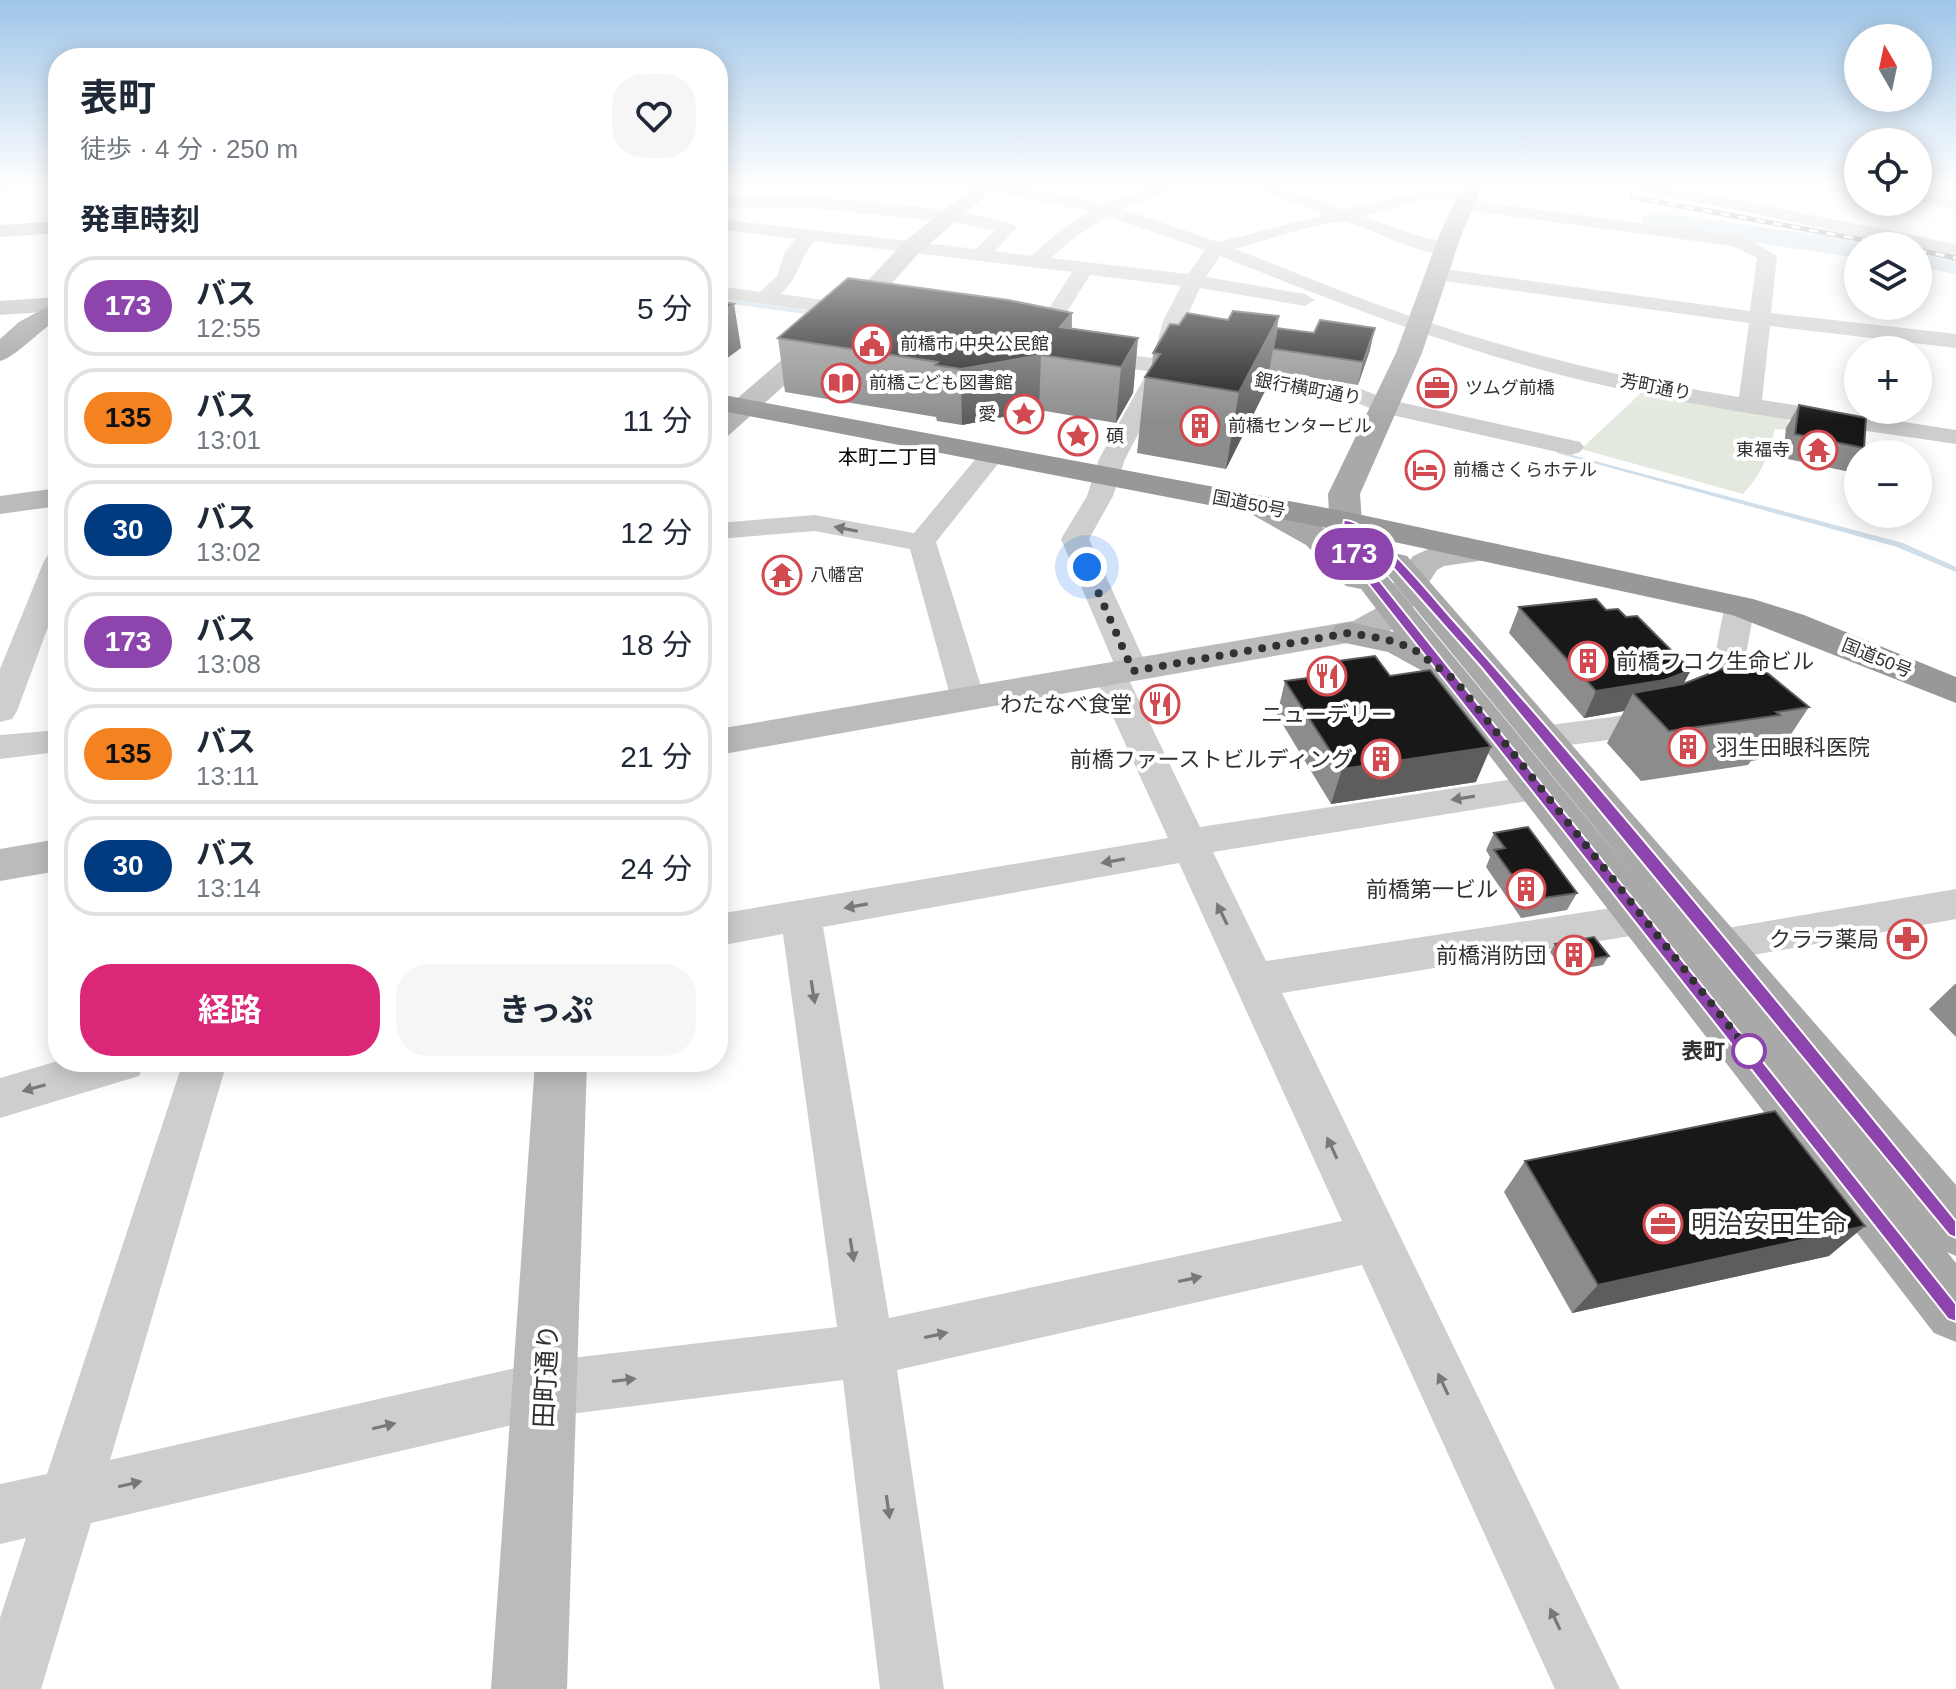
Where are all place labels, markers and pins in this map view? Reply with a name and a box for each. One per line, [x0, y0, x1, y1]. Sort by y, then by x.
public building icon: 前橋市 中央公民館 [851, 323, 893, 365]
place label: 前橋市 中央公民館 [900, 334, 1049, 354]
library icon: 前橋こども図書館 [820, 362, 862, 404]
office icon: ツムグ前橋 [1416, 367, 1458, 409]
place label: 前橋こども図書館 [869, 373, 1013, 393]
place label: ツムグ前橋 [1465, 378, 1555, 398]
place icon: 愛 [1003, 393, 1045, 435]
place label: 愛 [978, 404, 996, 424]
building icon: 前橋センタービル [1179, 405, 1221, 447]
place icon: 碩 [1057, 415, 1099, 457]
place label: 前橋センタービル [1228, 416, 1372, 436]
place label: 碩 [1106, 426, 1124, 446]
temple icon: 東福寺 [1797, 429, 1839, 471]
place label: 東福寺 [1736, 440, 1790, 460]
hotel icon: 前橋さくらホテル [1404, 449, 1446, 491]
place label: 前橋さくらホテル [1453, 460, 1597, 480]
temple icon: 八幡宮 [761, 554, 803, 596]
place label: 八幡宮 [810, 565, 864, 585]
building icon: 前橋フコク生命ビル [1567, 640, 1609, 682]
place label: 前橋フコク生命ビル [1616, 649, 1814, 674]
restaurant icon: ニューデリー [1306, 655, 1348, 697]
restaurant icon: わたなべ食堂 [1139, 683, 1181, 725]
place label: わたなべ食堂 [1000, 692, 1132, 717]
place label: ニューデリー [1261, 702, 1393, 727]
building icon: 羽生田眼科医院 [1667, 726, 1709, 768]
place label: 羽生田眼科医院 [1716, 735, 1870, 760]
building icon: 前橋ファーストビルディング [1360, 738, 1402, 780]
place label: 前橋ファーストビルディング [1070, 747, 1353, 772]
building icon: 前橋第一ビル [1505, 868, 1547, 910]
place label: 前橋第一ビル [1366, 877, 1498, 902]
pharmacy icon: クララ薬局 [1886, 918, 1928, 960]
place label: クララ薬局 [1769, 927, 1879, 952]
building icon: 前橋消防団 [1553, 934, 1595, 976]
place label: 前橋消防団 [1436, 943, 1546, 968]
marker: 表町 [1732, 1034, 1766, 1068]
place label: 表町 [1681, 1039, 1725, 1064]
office icon: 明治安田生命 [1642, 1203, 1684, 1245]
place label: 明治安田生命 [1691, 1209, 1847, 1239]

